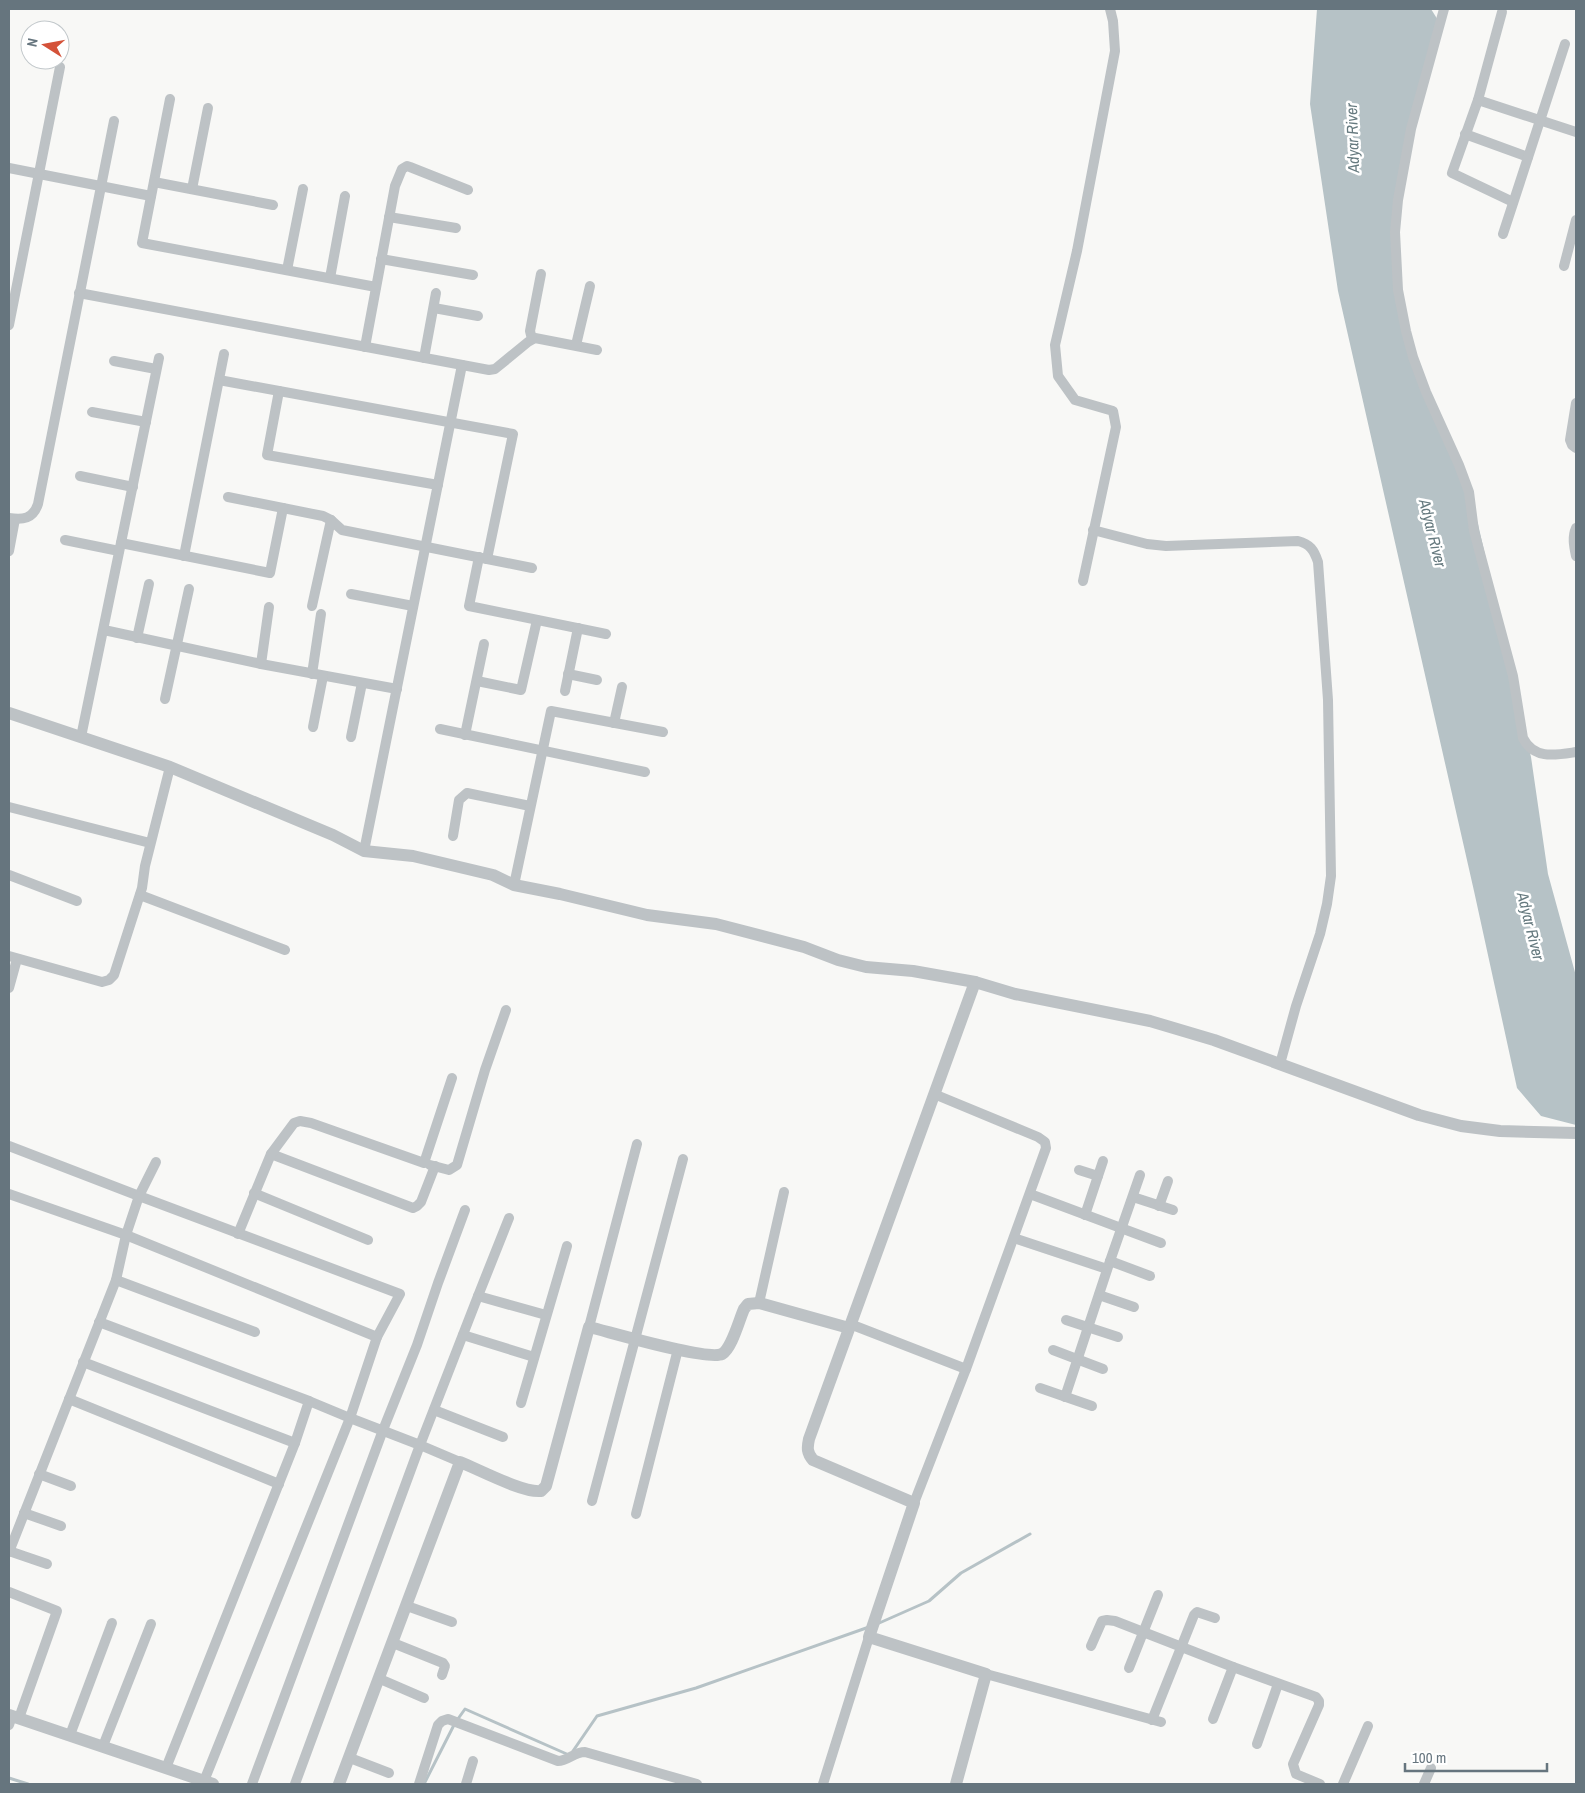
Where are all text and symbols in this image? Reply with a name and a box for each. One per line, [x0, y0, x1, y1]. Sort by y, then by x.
north arrow [20, 20, 70, 70]
text: N [23, 37, 42, 48]
water label: Adyar River [1340, 102, 1364, 174]
water label: Adyar River [1414, 496, 1452, 570]
water label: Adyar River [1512, 889, 1550, 963]
scale bar [1405, 1740, 1548, 1772]
text: 100 m [1412, 1747, 1446, 1768]

